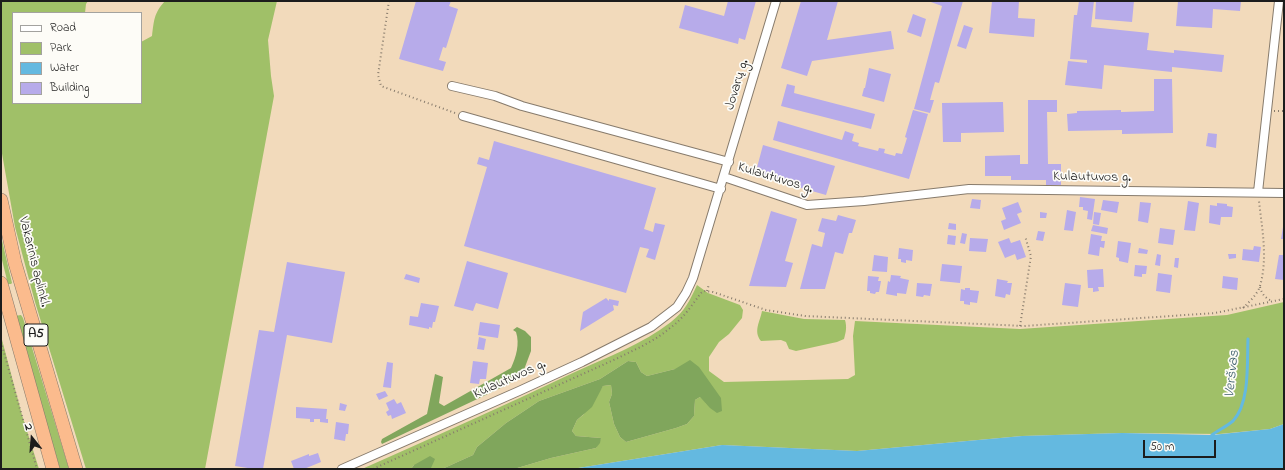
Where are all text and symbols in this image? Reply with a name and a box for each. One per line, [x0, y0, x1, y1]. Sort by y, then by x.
legend [12, 12, 142, 104]
text: Road [50, 19, 76, 37]
text: Park [50, 39, 72, 57]
street label: Jovarų g. [722, 58, 754, 112]
text: Water [50, 59, 79, 77]
text: Building [50, 79, 89, 97]
street label: Kulautuvos g. [735, 160, 815, 198]
street label: Kulautuvos g. [1053, 169, 1131, 187]
street label: Vakarinis aplinkl. [14, 215, 52, 309]
road number: A5 [24, 324, 48, 346]
water label: Veršvas [1222, 349, 1244, 399]
street label: Kulautuvos g. [471, 357, 549, 403]
north arrow [12, 418, 52, 458]
text: N [23, 418, 34, 435]
scale bar [1145, 432, 1218, 458]
text: 50 m [1150, 438, 1174, 456]

